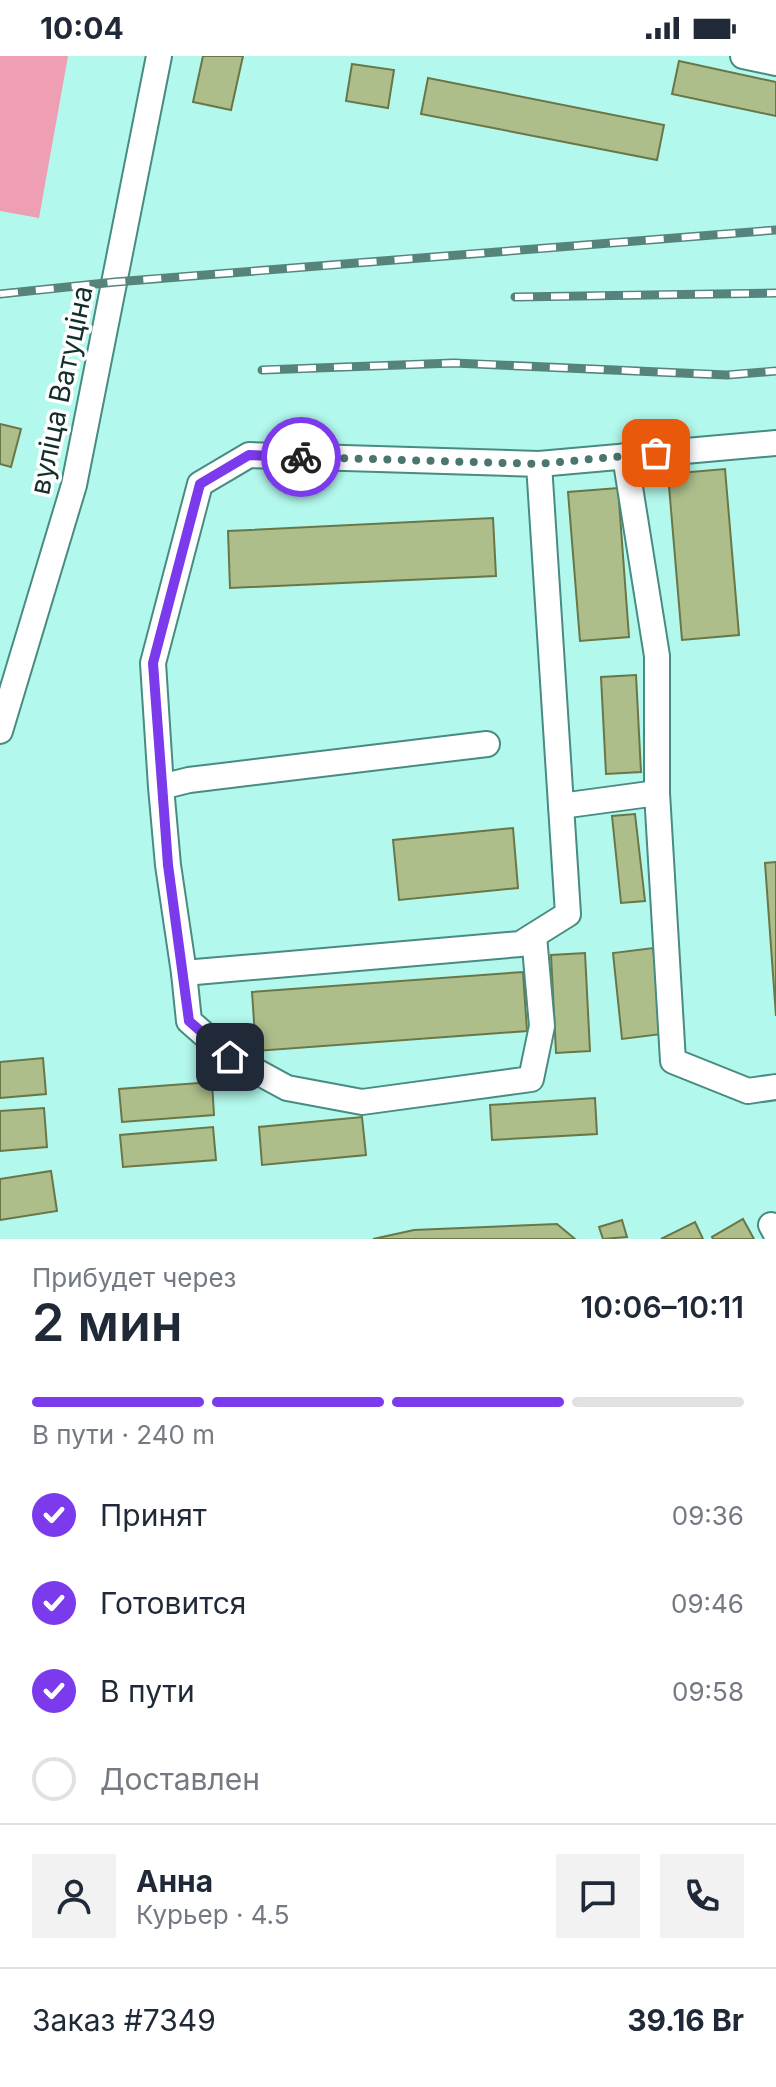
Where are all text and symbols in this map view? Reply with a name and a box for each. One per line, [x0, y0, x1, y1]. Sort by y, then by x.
text: 10:04 [40, 10, 124, 46]
street label: вуліца Ватуціна [22, 283, 100, 497]
courier [261, 417, 341, 497]
pin [622, 419, 690, 487]
icon: bag [634, 431, 678, 475]
icon: bike [279, 435, 323, 479]
pin [196, 1023, 264, 1091]
icon: home [208, 1035, 252, 1079]
text: Прибудет через [32, 1262, 236, 1293]
text: 10:06–10:11 [581, 1289, 744, 1325]
text: 2 мин [32, 1291, 183, 1354]
text: В пути · 240 m [32, 1419, 215, 1450]
icon: check [32, 1493, 76, 1537]
text: Принят [100, 1497, 207, 1533]
text: 09:36 [672, 1500, 744, 1531]
icon: check [32, 1581, 76, 1625]
text: Готовится [100, 1585, 246, 1621]
text: 09:46 [671, 1588, 744, 1619]
icon: check [32, 1669, 76, 1713]
text: В пути [100, 1673, 195, 1709]
text: 09:58 [672, 1676, 744, 1707]
text: Доставлен [100, 1761, 260, 1797]
button: person [32, 1854, 116, 1938]
button: chat [556, 1854, 640, 1938]
button: phone [660, 1854, 744, 1938]
text: Анна [136, 1863, 213, 1899]
text: Курьер · 4.5 [136, 1899, 290, 1930]
text: Заказ #7349 [32, 2002, 216, 2038]
text: 39.16 Br [627, 2002, 744, 2038]

